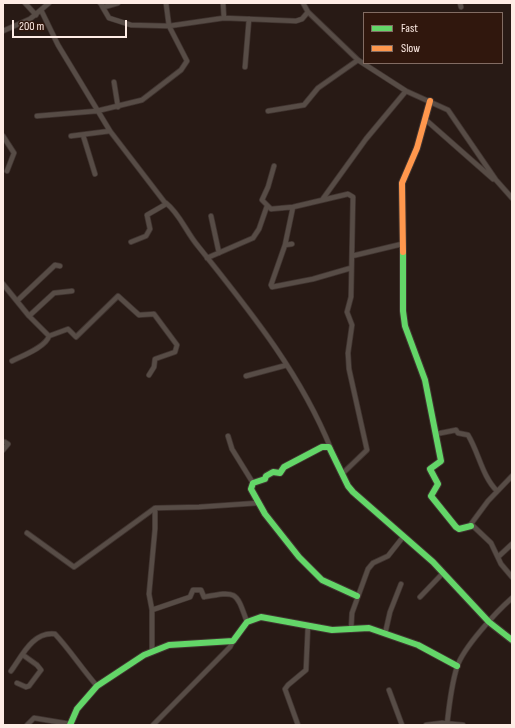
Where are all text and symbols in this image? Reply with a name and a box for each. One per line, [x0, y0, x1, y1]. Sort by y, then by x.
scale bar [14, 12, 129, 38]
legend [363, 12, 503, 64]
text: 200 m [19, 19, 44, 34]
text: Fast [401, 21, 418, 36]
text: Slow [401, 41, 420, 56]

